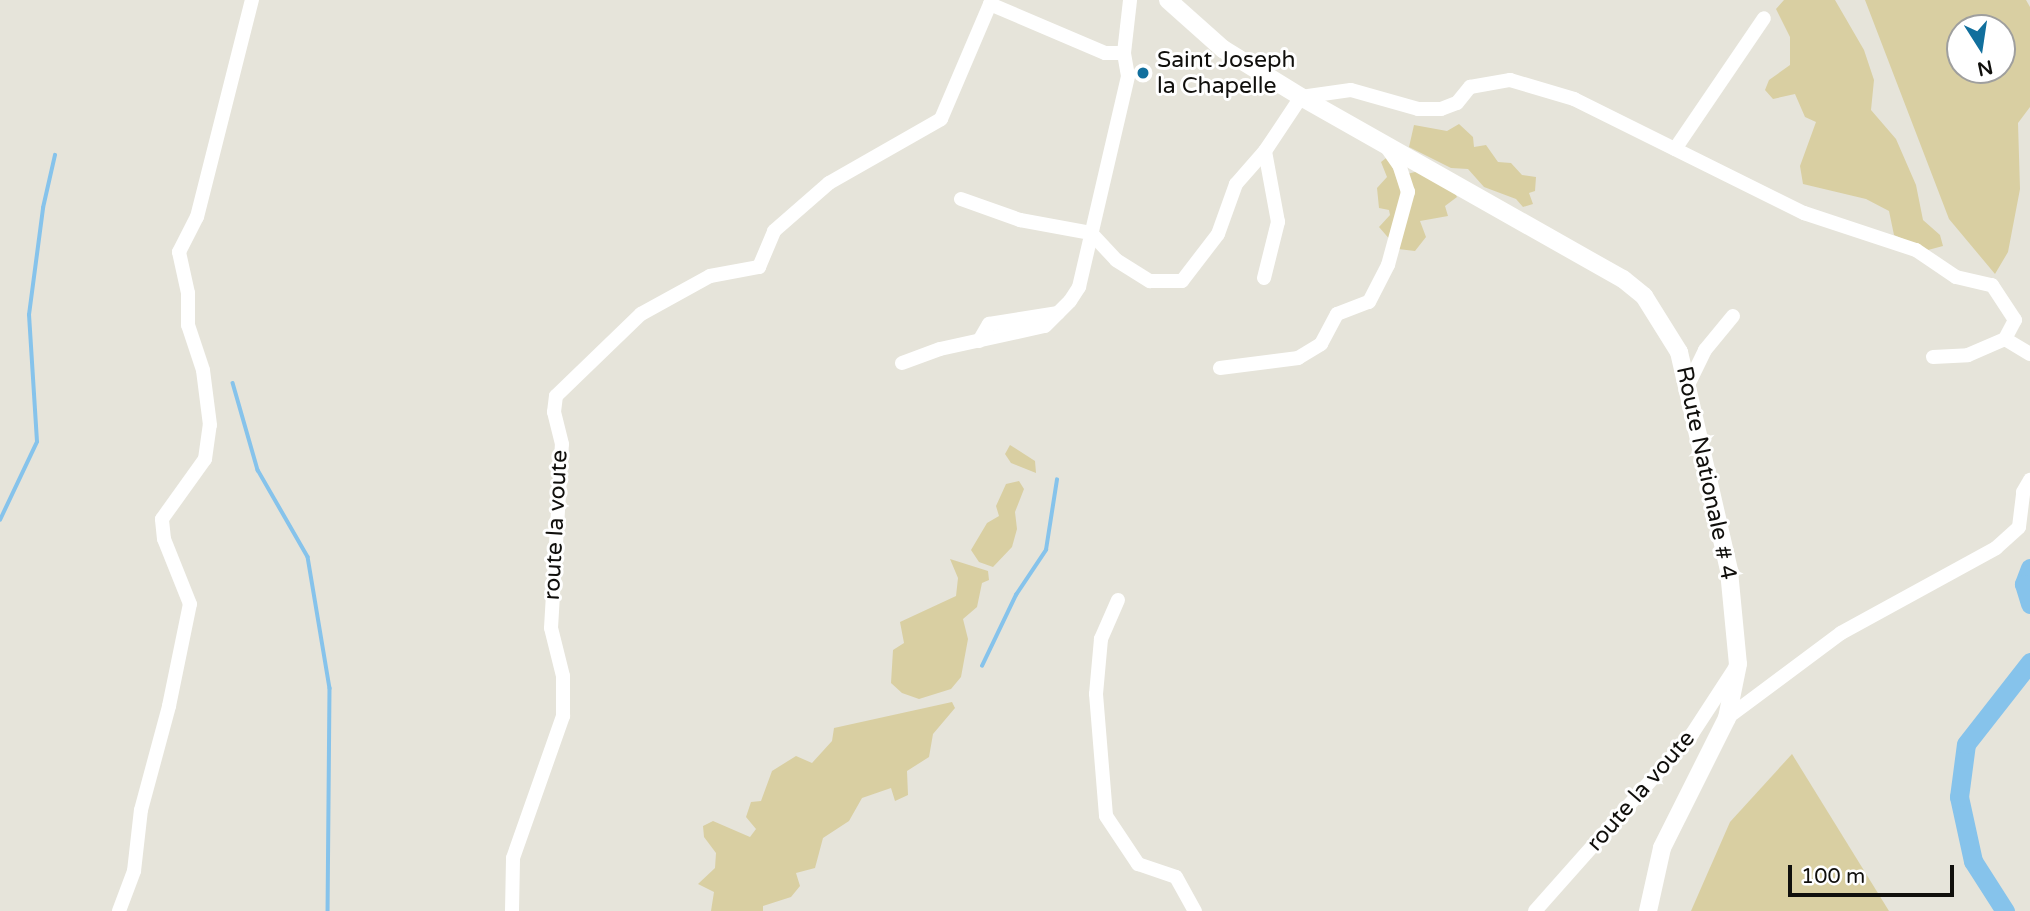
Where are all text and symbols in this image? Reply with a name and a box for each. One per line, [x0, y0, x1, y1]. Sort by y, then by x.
north arrow [1946, 14, 2016, 84]
place label: Saint Joseph la Chapelle [1157, 46, 1296, 100]
text: N [1975, 55, 1995, 80]
marker: Saint Joseph la Chapelle [1135, 65, 1151, 81]
street label: Route Nationale # 4 [1670, 364, 1742, 582]
street label: route la voute [538, 449, 574, 601]
street label: route la voute [1581, 725, 1701, 857]
scale bar [1792, 852, 1958, 896]
text: 100 m [1801, 864, 1865, 889]

